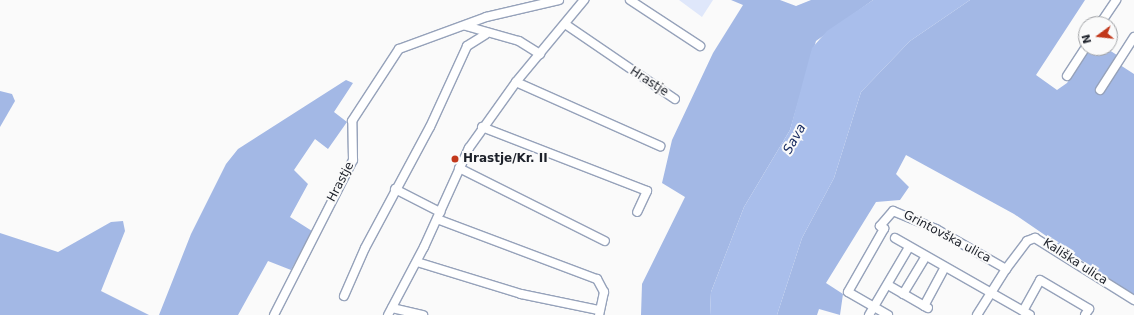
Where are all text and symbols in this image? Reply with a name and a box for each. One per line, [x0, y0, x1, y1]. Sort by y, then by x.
north arrow [1078, 16, 1118, 56]
text: N [1079, 33, 1094, 45]
street label: Hrastje [627, 64, 671, 100]
water label: Sava [780, 121, 810, 157]
place label: Hrastje/Kr. II [463, 152, 548, 166]
marker: Hrastje/Kr. II [450, 154, 460, 164]
street label: Hrastje [325, 160, 357, 204]
street label: Grintovška ulica [901, 208, 993, 266]
street label: Kališka ulica [1040, 236, 1110, 288]

